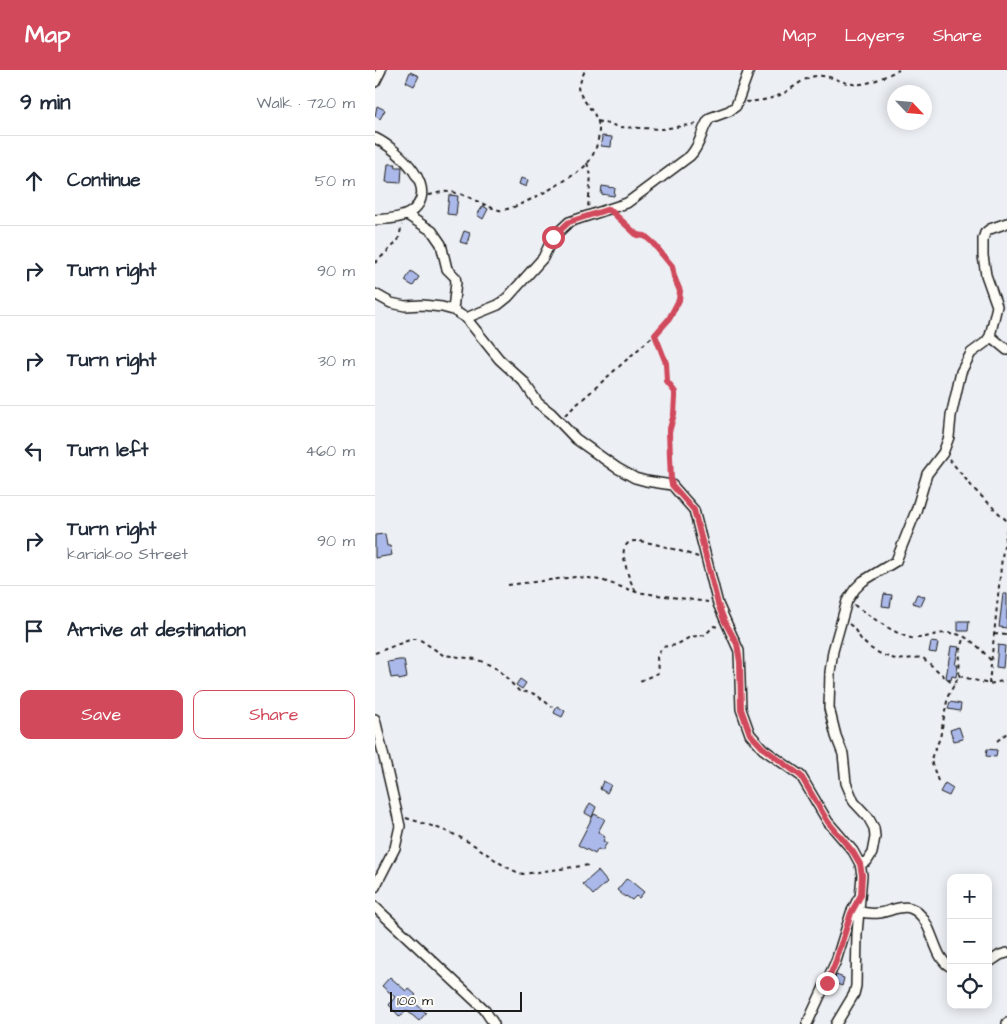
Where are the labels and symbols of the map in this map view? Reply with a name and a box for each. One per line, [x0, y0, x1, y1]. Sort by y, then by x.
north arrow [887, 85, 932, 130]
route start [542, 226, 565, 249]
route end [816, 972, 839, 995]
scale bar [390, 989, 523, 1012]

